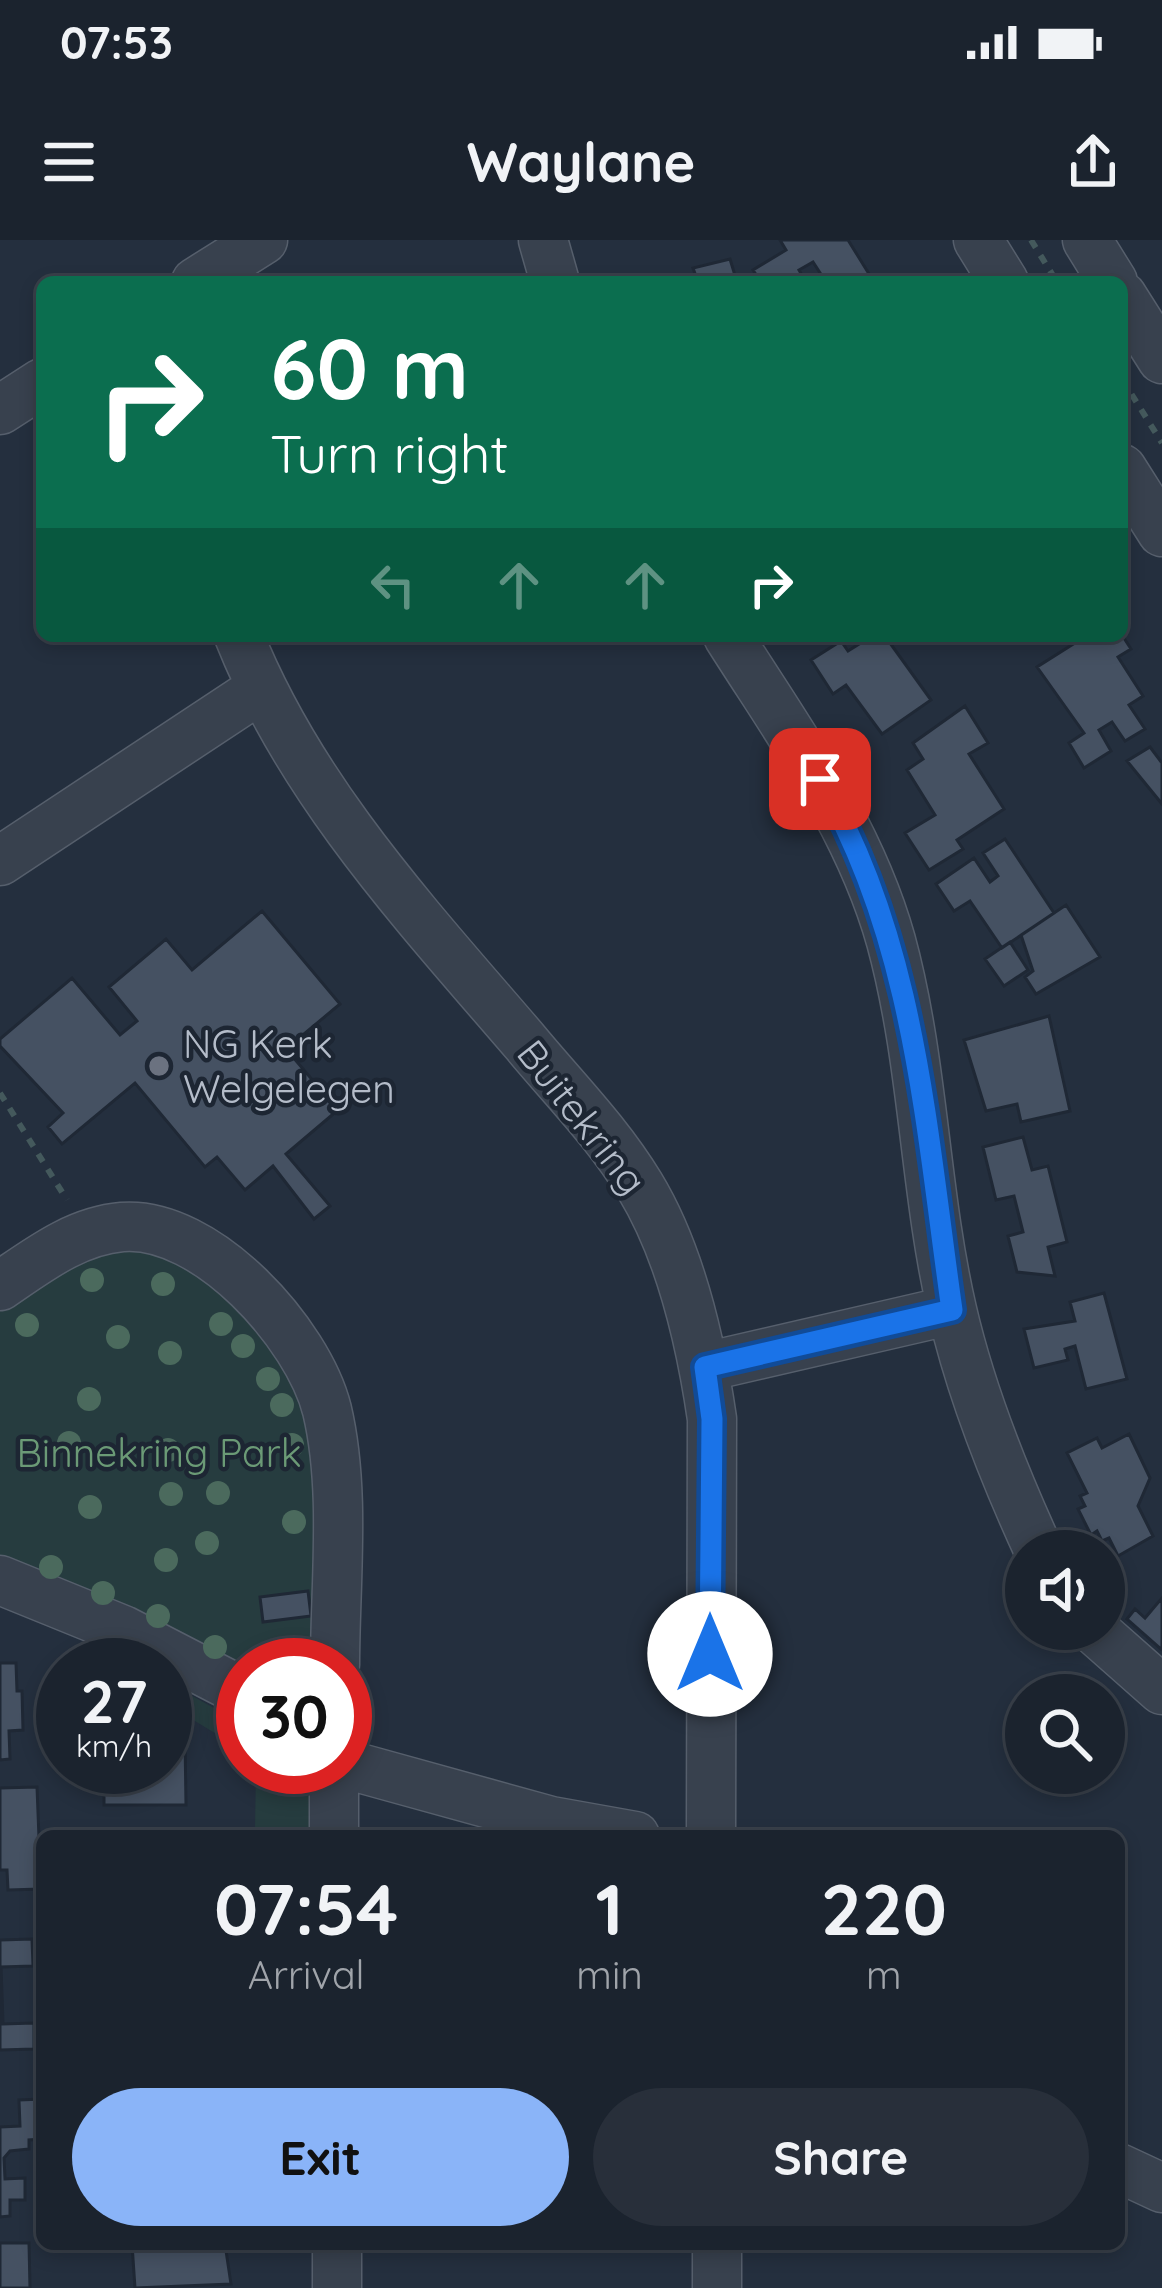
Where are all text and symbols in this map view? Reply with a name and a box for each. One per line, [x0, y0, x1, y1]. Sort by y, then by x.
text: 07:53 [60, 14, 173, 70]
text: Waylane [467, 128, 695, 196]
icon: menu [36, 129, 102, 195]
icon: share [1060, 129, 1126, 195]
text: 60 m [270, 315, 469, 420]
icon: right [72, 324, 228, 480]
text: Turn right [270, 419, 509, 487]
icon: left [360, 552, 426, 618]
icon: ahead [486, 552, 552, 618]
icon: ahead [612, 552, 678, 618]
icon: right [738, 552, 804, 618]
pin [769, 728, 871, 830]
icon: arrive [787, 746, 853, 812]
place label: NG Kerk Welgelegen [183, 1019, 395, 1113]
street label: Buitekring [507, 1030, 658, 1204]
marker: NG Kerk Welgelegen [146, 1053, 172, 1079]
park label: Binnekring Park [16, 1428, 302, 1477]
map controls [1005, 1530, 1125, 1794]
button: sound [1005, 1530, 1125, 1650]
position arrow [647, 1591, 773, 1717]
speed limit sign: 30 [216, 1638, 372, 1794]
text: 27 [80, 1663, 148, 1738]
button: search [1005, 1674, 1125, 1794]
text: km/h [76, 1727, 152, 1765]
text: 07:54 [214, 1863, 398, 1953]
text: 1 [596, 1863, 624, 1953]
text: 220 [821, 1863, 947, 1953]
text: Arrival [248, 1950, 365, 1999]
text: min [576, 1950, 643, 1999]
text: m [866, 1950, 902, 1999]
button: Exit [72, 2088, 569, 2226]
button: Share [593, 2088, 1089, 2226]

